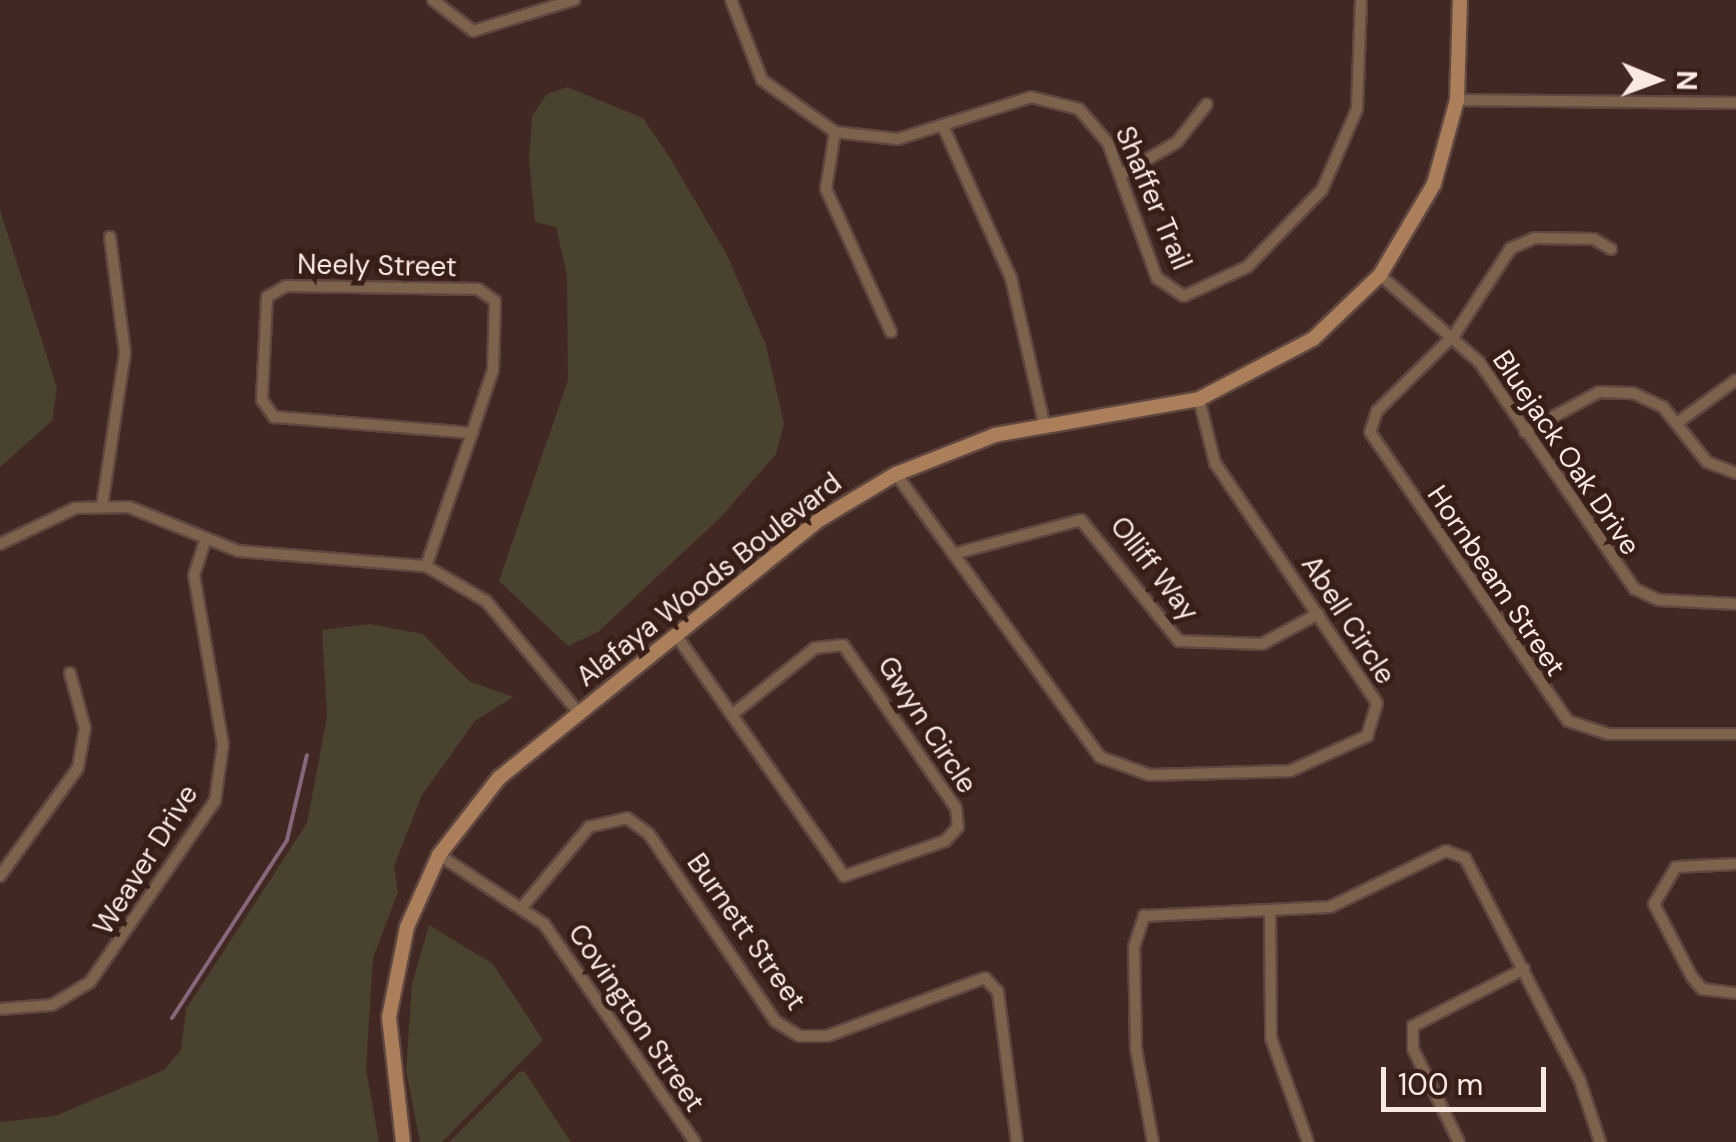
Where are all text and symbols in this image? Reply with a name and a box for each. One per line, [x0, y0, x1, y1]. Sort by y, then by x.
north arrow [1606, 30, 1706, 130]
text: N [1668, 70, 1705, 91]
street label: Shaffer Trail [1108, 121, 1198, 275]
street label: Neely Street [297, 248, 457, 284]
street label: Bluejack Oak Drive [1485, 344, 1647, 562]
street label: Alafaya Woods Boulevard [570, 466, 848, 694]
street label: Hornbeam Street [1420, 479, 1572, 683]
street label: Olliff Way [1103, 510, 1205, 628]
street label: Abell Circle [1294, 549, 1402, 691]
street label: Gwyn Circle [870, 650, 984, 800]
street label: Weaver Drive [87, 779, 205, 941]
street label: Burnett Street [680, 847, 812, 1017]
street label: Covington Street [561, 918, 711, 1118]
scale bar [1386, 1047, 1551, 1109]
text: 100 m [1398, 1065, 1483, 1104]

